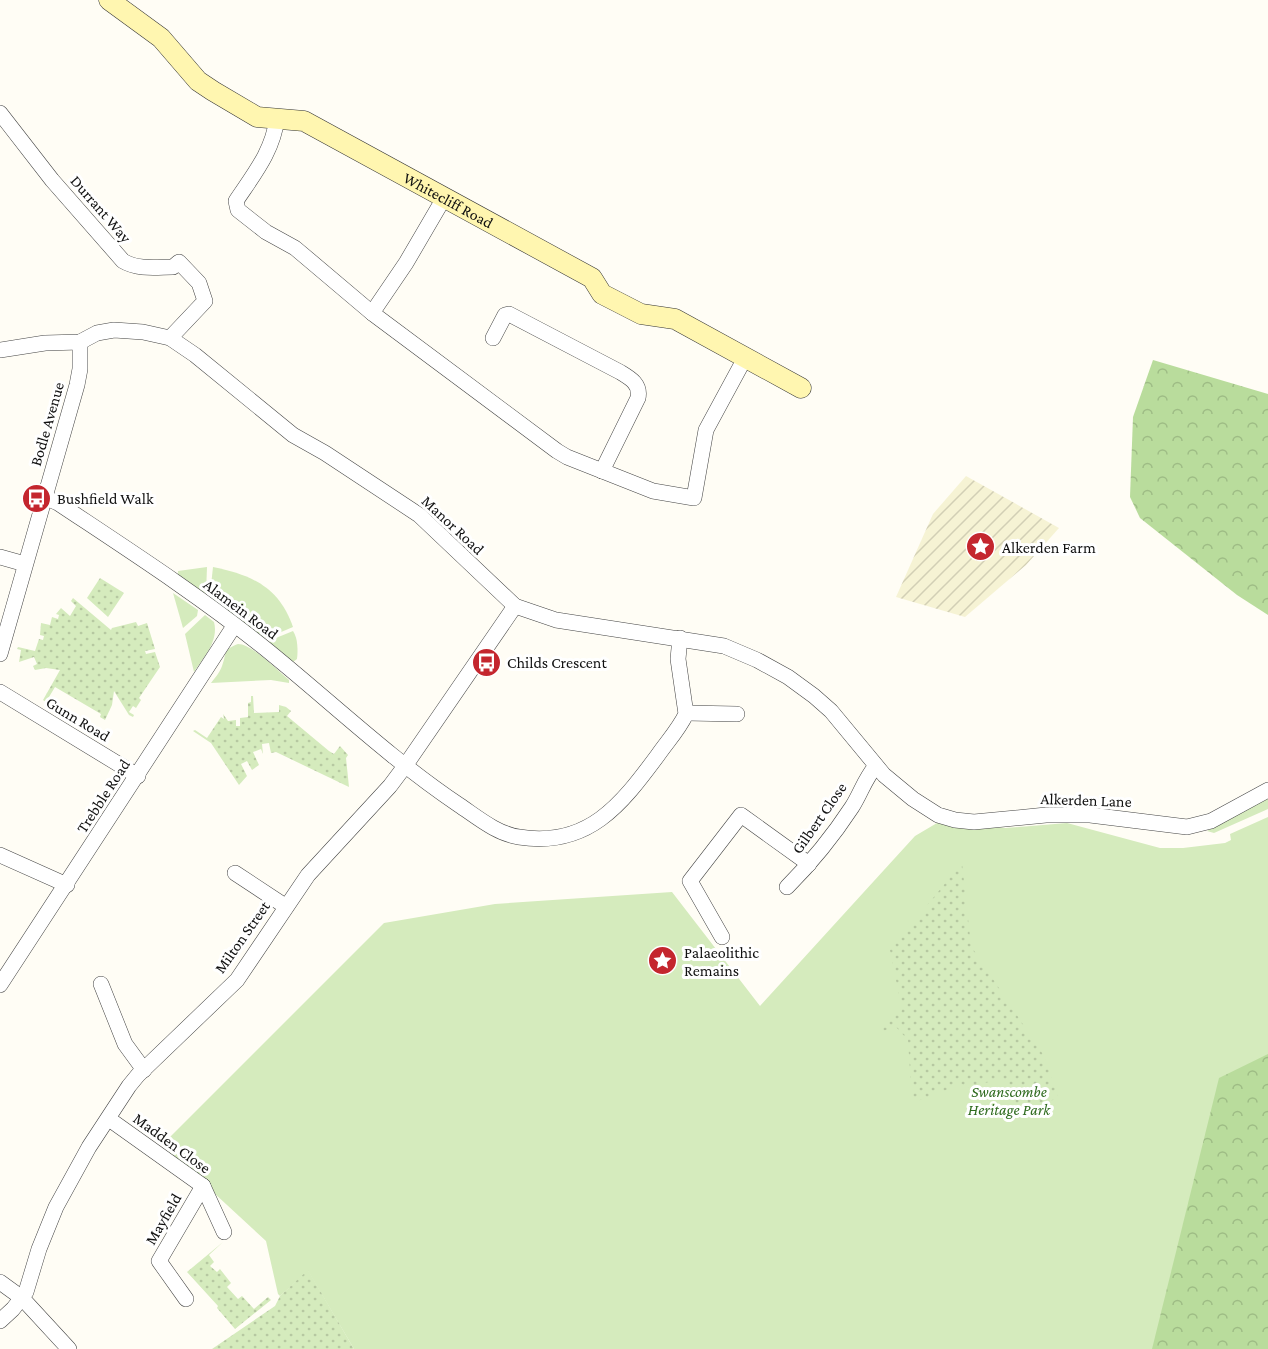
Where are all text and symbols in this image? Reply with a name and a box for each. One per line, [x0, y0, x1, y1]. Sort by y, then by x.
street label: Whitecliff Road [401, 168, 497, 231]
street label: Durrant Way [67, 172, 135, 247]
street label: Bodle Avenue [27, 380, 67, 468]
bus stop icon: Bushfield Walk [20, 482, 52, 514]
place label: Bushfield Walk [57, 490, 154, 507]
street label: Manor Road [419, 492, 488, 558]
place icon: Alkerden Farm [965, 531, 997, 563]
place label: Alkerden Farm [1002, 539, 1096, 556]
street label: Alamein Road [200, 575, 282, 643]
bus stop icon: Childs Crescent [470, 646, 502, 678]
place label: Childs Crescent [507, 654, 607, 671]
street label: Gunn Road [43, 693, 113, 745]
street label: Trebble Road [73, 756, 133, 836]
street label: Gilbert Close [788, 779, 850, 857]
street label: Alkerden Lane [1040, 790, 1132, 810]
street label: Milton Street [211, 897, 273, 976]
place label: Palaeolithic Remains [684, 944, 759, 979]
place icon: Palaeolithic Remains [647, 945, 679, 977]
park label: Swanscombe Heritage Park [968, 1083, 1051, 1119]
street label: Madden Close [130, 1109, 214, 1177]
street label: Mayfield [142, 1190, 186, 1248]

